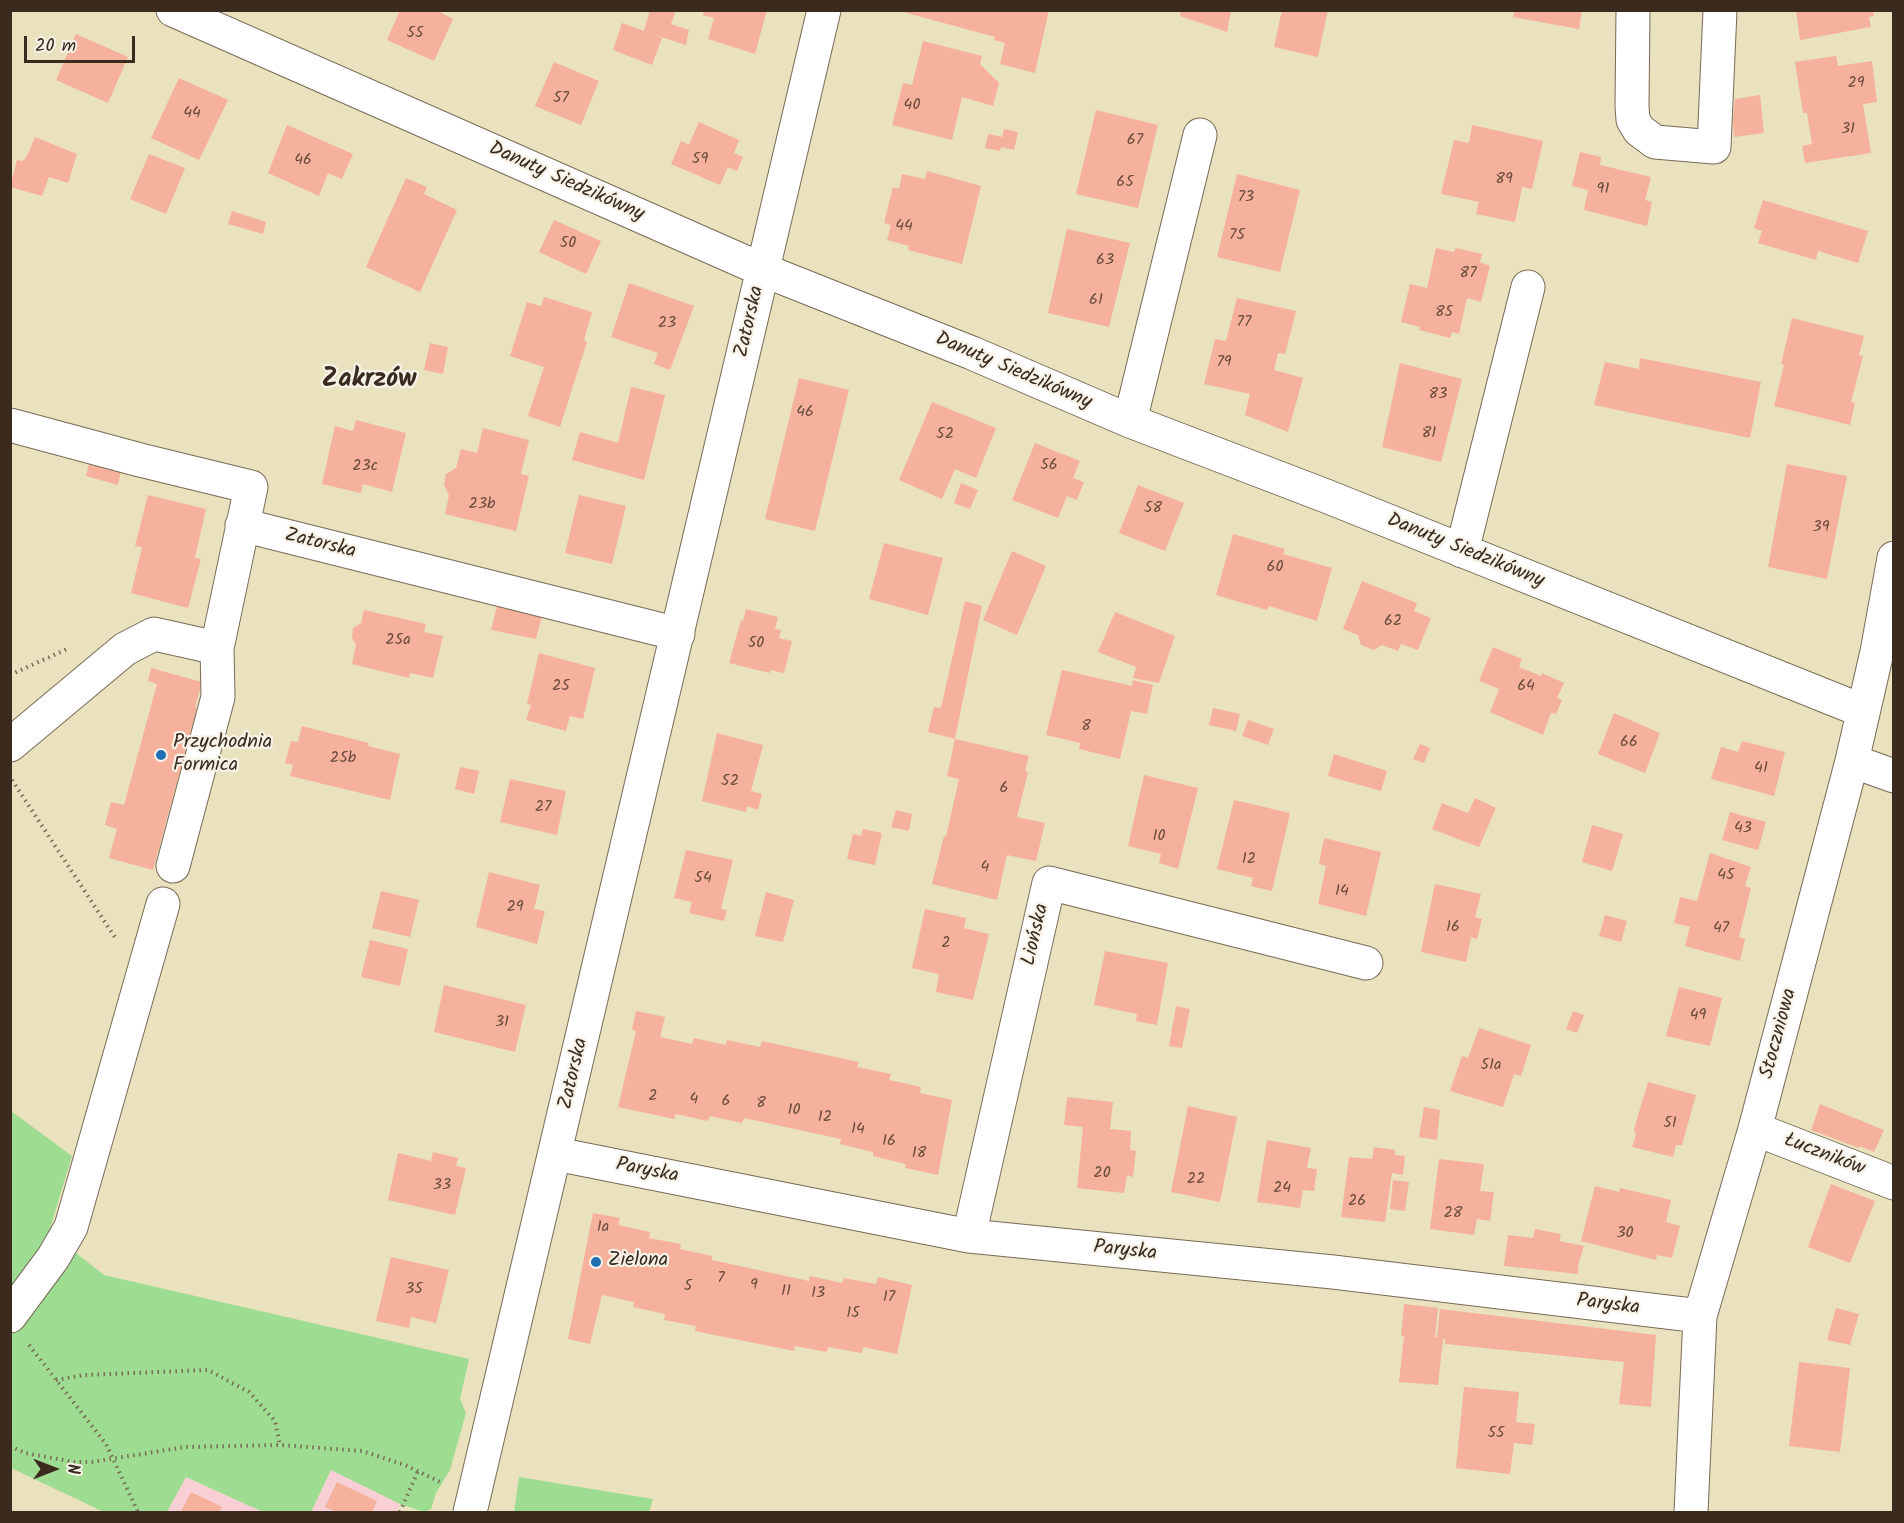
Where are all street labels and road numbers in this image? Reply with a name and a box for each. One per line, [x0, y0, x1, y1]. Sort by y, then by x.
street label: Danuty Siedzikówny [485, 138, 647, 228]
street label: Zatorska [731, 284, 771, 360]
street label: Danuty Siedzikówny [931, 328, 1095, 416]
street label: Danuty Siedzikówny [1383, 509, 1547, 595]
street label: Zatorska [282, 525, 358, 565]
street label: Liońska [1018, 902, 1056, 968]
street label: Stoczniowa [1756, 986, 1804, 1082]
street label: Zatorska [555, 1036, 595, 1112]
street label: Łuczników [1780, 1130, 1868, 1182]
street label: Paryska [614, 1154, 680, 1190]
street label: Paryska [1092, 1237, 1158, 1267]
street label: Paryska [1575, 1290, 1641, 1322]

